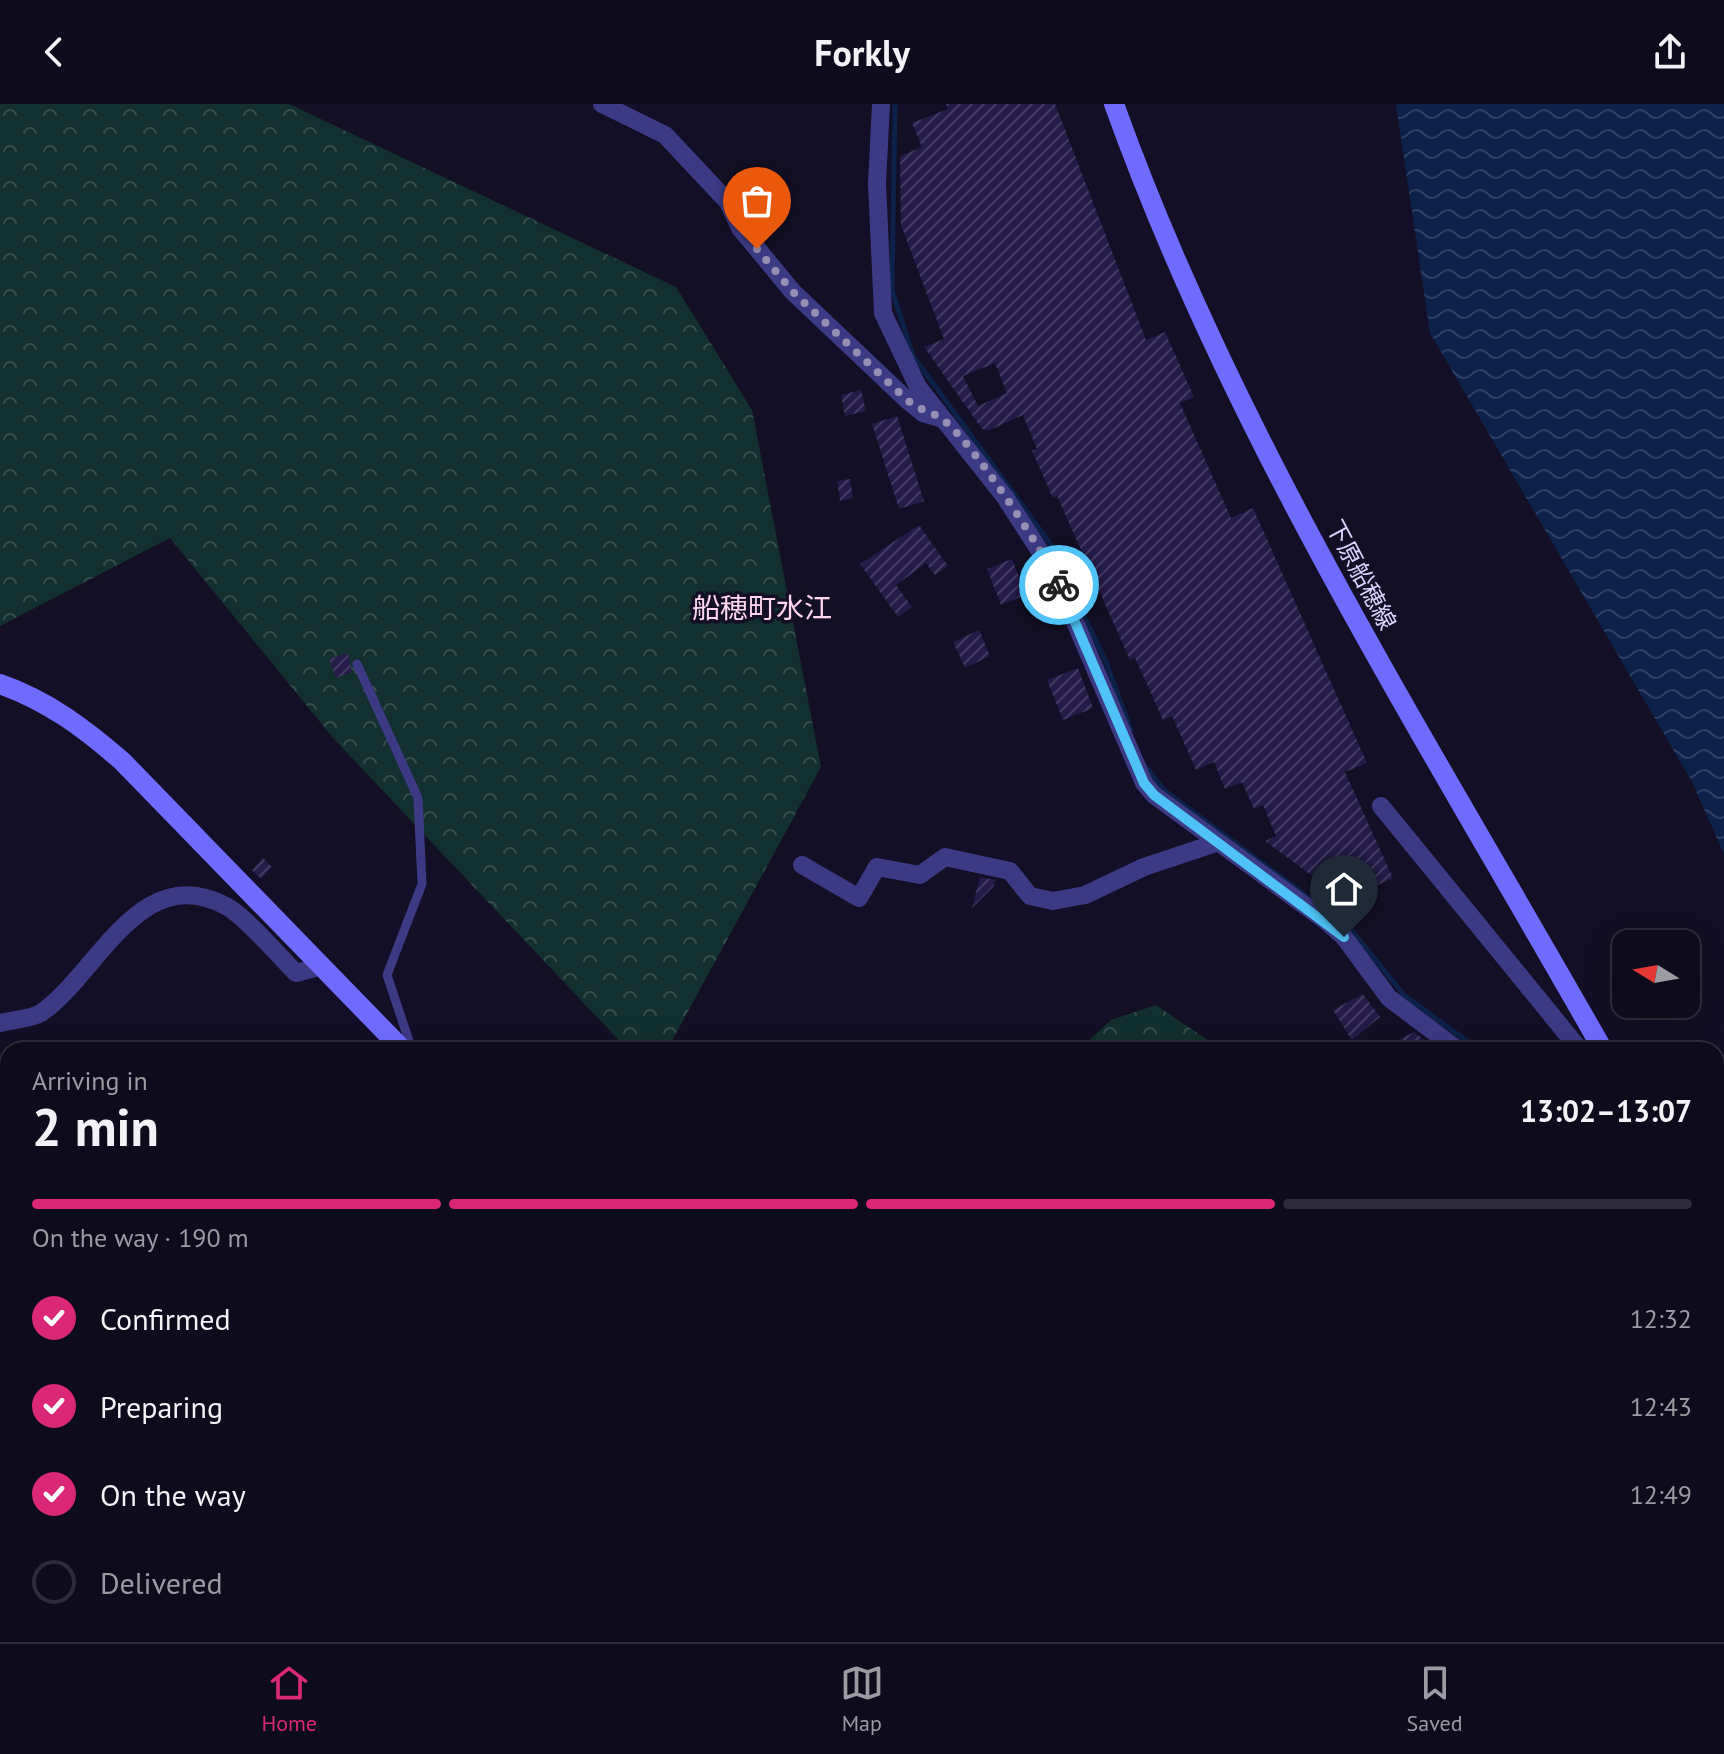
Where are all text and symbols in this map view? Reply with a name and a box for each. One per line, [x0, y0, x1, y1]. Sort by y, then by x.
text: Forkly [814, 29, 910, 76]
icon: back [32, 30, 76, 74]
icon: share [1648, 30, 1692, 74]
pin [723, 167, 791, 249]
icon: bag [735, 179, 779, 223]
street label: 下原船穂線 [1320, 515, 1403, 635]
courier [1019, 545, 1099, 625]
icon: bike [1037, 563, 1081, 607]
district label: 船穂町水江 [692, 589, 832, 626]
pin [1310, 855, 1378, 937]
icon: home [1322, 867, 1366, 911]
north arrow [1612, 930, 1700, 1018]
map controls [1612, 930, 1700, 1018]
text: Arriving in [32, 1064, 148, 1097]
text: 13:02–13:07 [1520, 1091, 1692, 1130]
text: 2 min [32, 1093, 159, 1160]
text: On the way · 190 m [32, 1221, 249, 1254]
icon: check [32, 1296, 76, 1340]
text: Confirmed [100, 1299, 231, 1338]
text: 12:32 [1630, 1302, 1692, 1335]
icon: check [32, 1384, 76, 1428]
text: Preparing [100, 1387, 223, 1426]
text: 12:43 [1630, 1390, 1692, 1423]
icon: check [32, 1472, 76, 1516]
text: On the way [100, 1475, 246, 1514]
text: 12:49 [1630, 1478, 1692, 1511]
text: Delivered [100, 1563, 223, 1602]
tab: Home [261, 1661, 317, 1737]
tab: Map [840, 1661, 884, 1737]
tab: Saved [1407, 1661, 1463, 1737]

